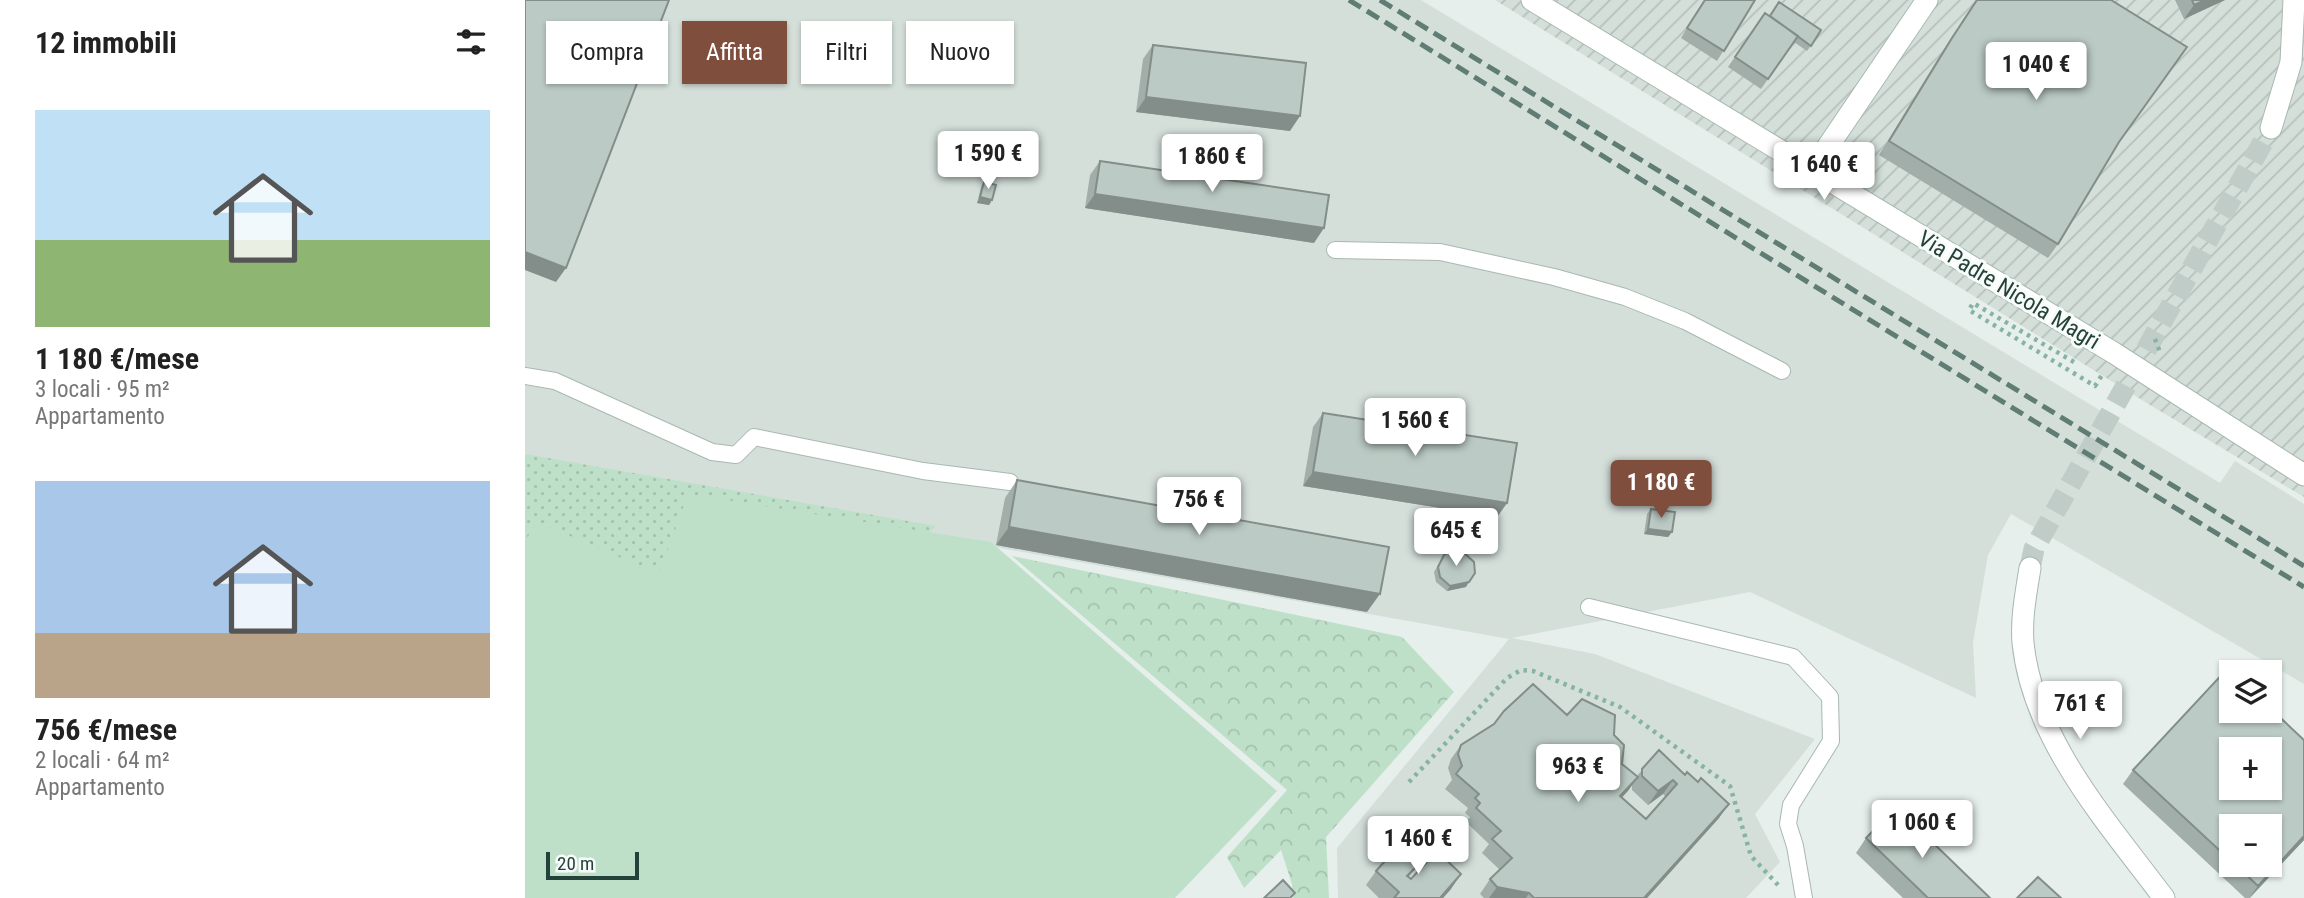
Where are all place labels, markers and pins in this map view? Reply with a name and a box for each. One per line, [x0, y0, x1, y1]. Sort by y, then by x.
pin: 1 040 € [1971, 42, 2101, 102]
pin: 1 590 € [923, 132, 1053, 191]
pin: 1 860 € [1147, 134, 1277, 194]
pin: 1 640 € [1759, 142, 1889, 202]
pin: 1 560 € [1350, 398, 1480, 458]
pin: 1 180 € [1596, 461, 1726, 520]
pin: 756 € [1150, 477, 1248, 537]
pin: 645 € [1407, 508, 1505, 568]
pin: 761 € [2031, 682, 2129, 741]
pin: 963 € [1529, 744, 1627, 804]
pin: 1 060 € [1857, 800, 1987, 860]
pin: 1 460 € [1353, 816, 1483, 876]

